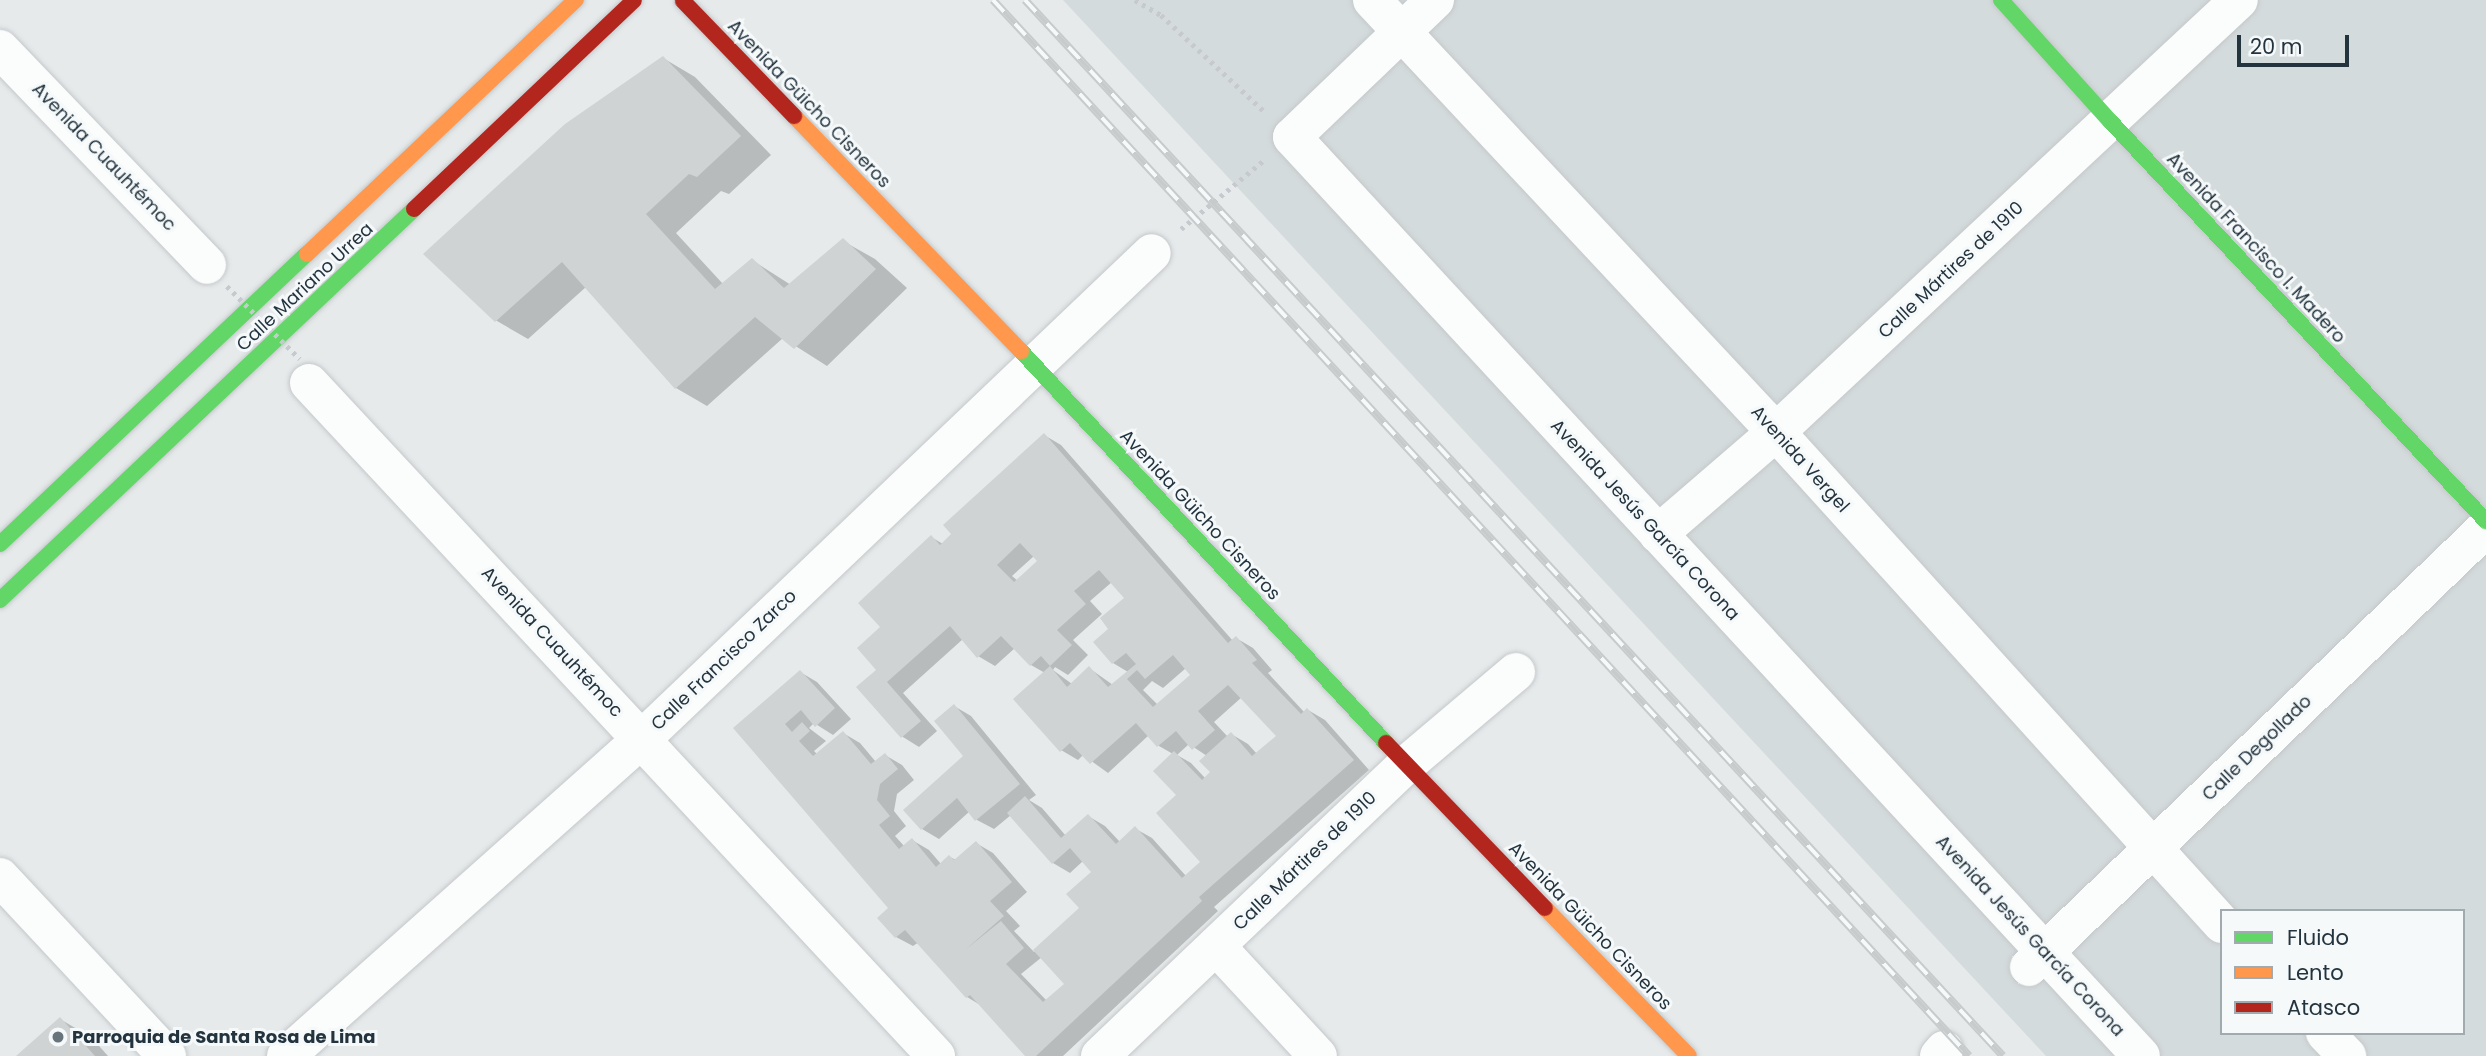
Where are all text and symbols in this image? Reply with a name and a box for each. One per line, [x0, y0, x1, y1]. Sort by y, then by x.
street label: Avenida Güicho Cisneros [723, 15, 895, 193]
scale bar [2241, 21, 2353, 65]
text: 20 m [2250, 32, 2303, 61]
street label: Avenida Cuauhtémoc [28, 78, 180, 236]
street label: Avenida Francisco I. Madero [2162, 148, 2350, 348]
street label: Calle Mártires de 1910 [1874, 197, 2028, 343]
street label: Calle Mariano Urrea [232, 218, 378, 356]
street label: Avenida Vergel [1746, 401, 1854, 517]
street label: Avenida Jesús García Corona [1546, 415, 1744, 625]
street label: Avenida Güicho Cisneros [1115, 425, 1285, 605]
street label: Avenida Cuauhtémoc [477, 562, 627, 722]
street label: Calle Francisco Zarco [647, 585, 801, 735]
street label: Calle Degollado [2198, 691, 2316, 805]
street label: Calle Mártires de 1910 [1229, 787, 1381, 935]
street label: Avenida Jesús García Corona [1931, 831, 2129, 1041]
street label: Avenida Güicho Cisneros [1504, 837, 1676, 1015]
legend [2220, 909, 2465, 1035]
text: Fluido [2287, 923, 2349, 952]
text: Lento [2287, 958, 2344, 987]
text: Atasco [2287, 993, 2360, 1022]
place label: Parroquia de Santa Rosa de Lima [72, 1026, 376, 1048]
marker: Parroquia de Santa Rosa de Lima [50, 1029, 66, 1045]

